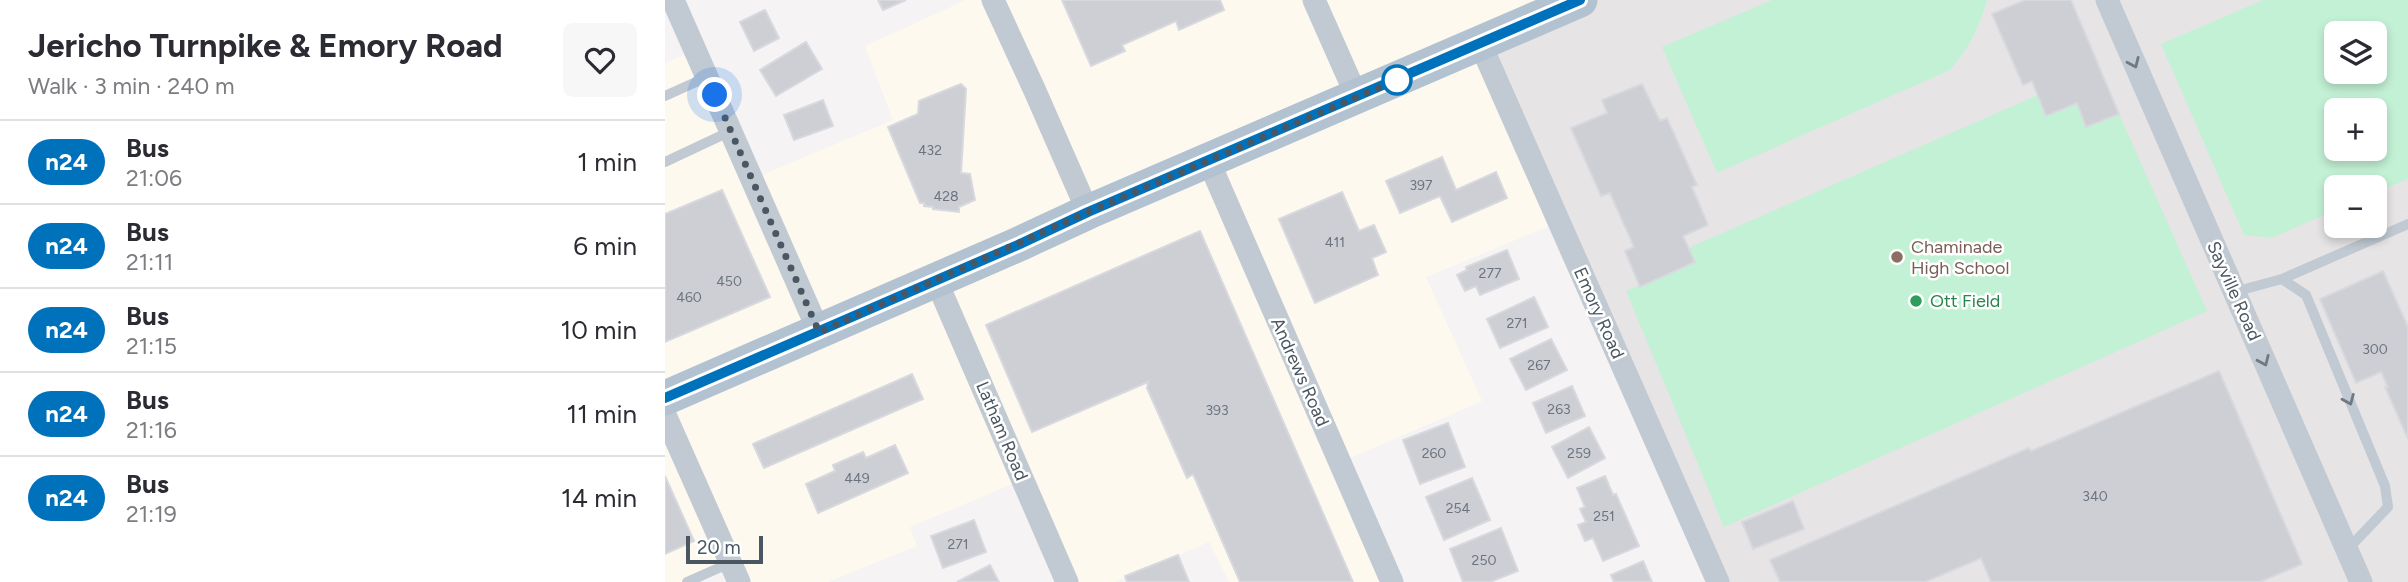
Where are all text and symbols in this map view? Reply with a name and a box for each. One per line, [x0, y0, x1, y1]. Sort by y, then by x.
map controls [2324, 21, 2387, 238]
button: layers [2324, 21, 2387, 84]
button: heart [563, 23, 637, 97]
text: Jericho Turnpike & Emory Road [28, 26, 503, 65]
one-way arrow [2126, 56, 2140, 68]
unlabelled marker [1382, 65, 1412, 95]
text: Walk · 3 min · 240 m [28, 72, 235, 100]
your location [697, 77, 732, 112]
button: + [2324, 98, 2387, 161]
text: Bus [126, 132, 169, 164]
house number: 432 [918, 142, 942, 159]
text: 1 min [577, 146, 637, 178]
text: n24 [45, 147, 88, 176]
text: 21:06 [126, 164, 182, 192]
button: − [2324, 175, 2387, 238]
house number: 397 [1409, 177, 1433, 194]
house number: 428 [933, 188, 959, 205]
text: Bus [126, 216, 169, 248]
text: 6 min [573, 230, 637, 262]
text: n24 [45, 231, 88, 260]
house number: 411 [1325, 234, 1345, 251]
place label: Chaminade High School [1911, 236, 2009, 279]
street label: Sayville Road [2202, 238, 2266, 344]
text: 21:11 [126, 248, 173, 276]
marker: Chaminade High School [1889, 249, 1905, 265]
street label: Emory Road [1569, 264, 1629, 362]
house number: 277 [1479, 265, 1502, 282]
house number: 450 [716, 273, 742, 290]
house number: 460 [676, 289, 702, 306]
place label: Ott Field [1930, 290, 2000, 312]
marker: Ott Field [1908, 293, 1924, 309]
text: Bus [126, 300, 169, 332]
text: 10 min [561, 314, 637, 346]
street label: Andrews Road [1266, 314, 1334, 430]
text: n24 [45, 315, 88, 344]
house number: 271 [1506, 315, 1528, 332]
text: 21:15 [126, 332, 177, 360]
house number: 300 [2362, 341, 2388, 358]
one-way arrow [2256, 354, 2270, 366]
house number: 267 [1527, 357, 1551, 374]
street label: Latham Road [971, 378, 1033, 484]
text: Bus [126, 384, 169, 416]
one-way arrow [2341, 393, 2355, 405]
text: 11 min [566, 398, 637, 430]
text: n24 [45, 399, 88, 428]
house number: 263 [1547, 401, 1571, 418]
house number: 393 [1205, 402, 1229, 419]
text: 21:16 [126, 416, 177, 444]
house number: 260 [1422, 445, 1446, 462]
house number: 259 [1567, 445, 1591, 462]
text: Bus [126, 468, 169, 500]
house number: 449 [844, 470, 870, 487]
text: 14 min [561, 482, 637, 514]
text: n24 [45, 483, 88, 512]
house number: 340 [2082, 488, 2108, 505]
text: 21:19 [126, 500, 177, 528]
house number: 254 [1446, 500, 1471, 517]
house number: 251 [1593, 508, 1615, 525]
scale bar [686, 533, 763, 565]
text: 20 m [697, 536, 741, 559]
house number: 271 [947, 536, 969, 553]
house number: 250 [1472, 552, 1496, 569]

